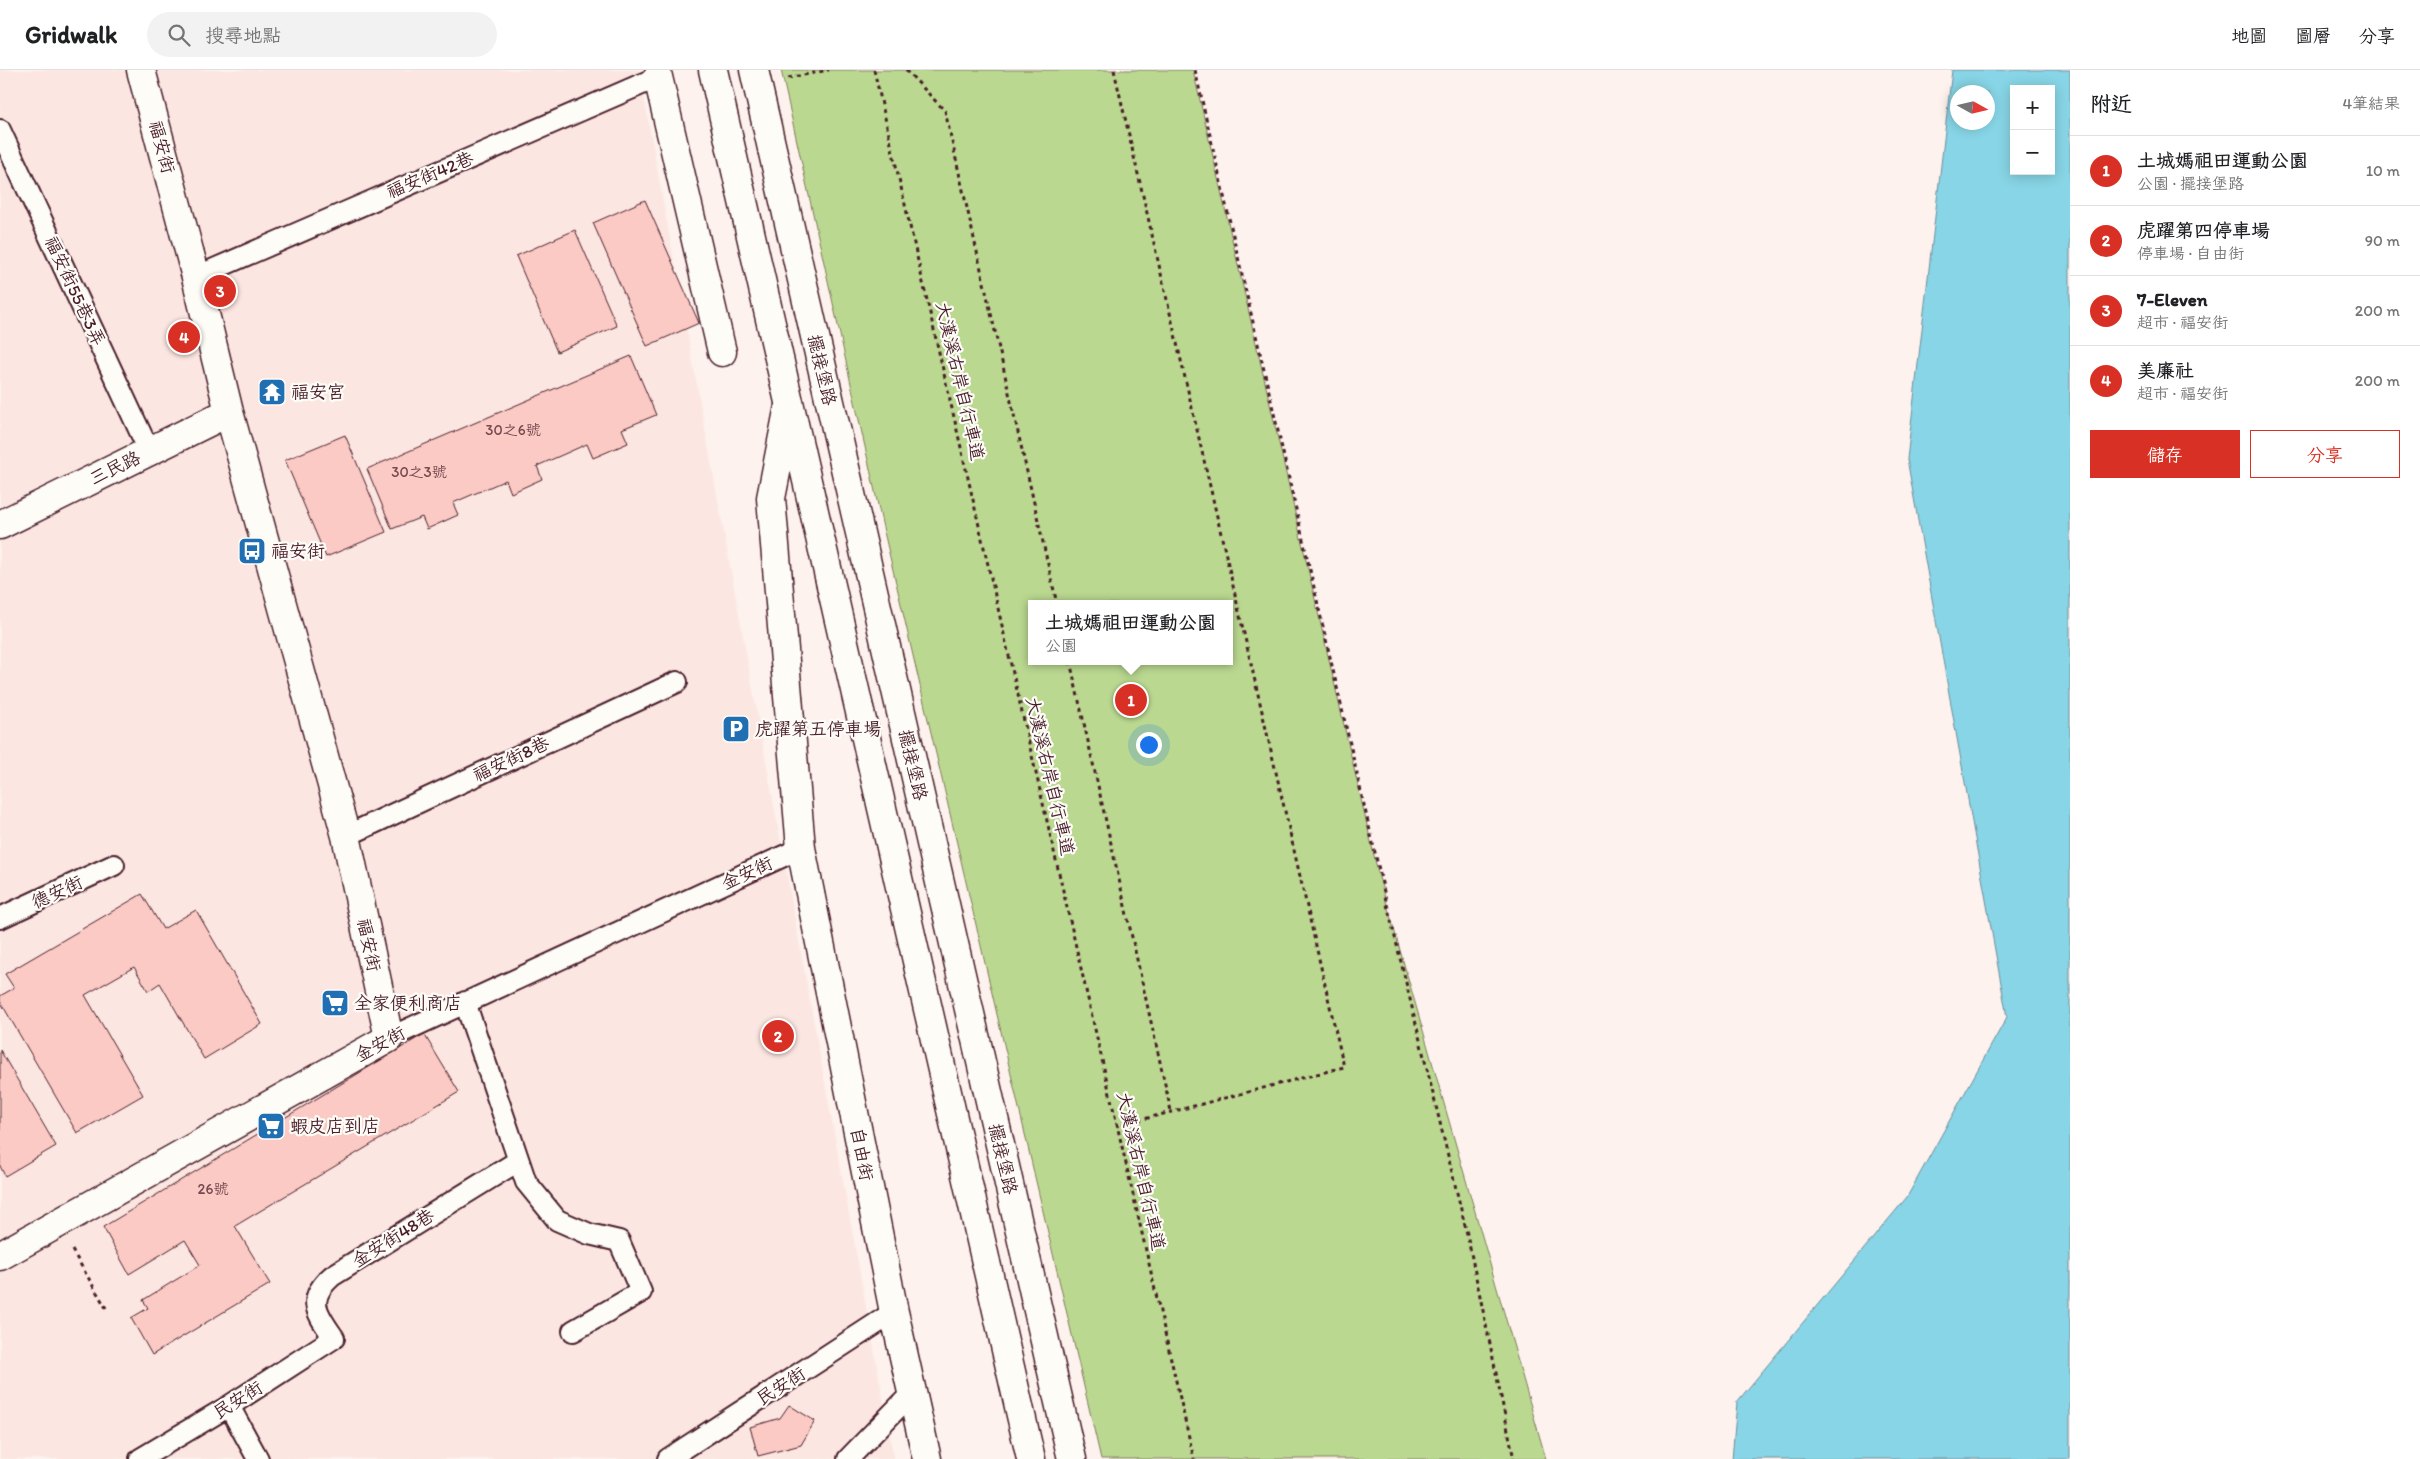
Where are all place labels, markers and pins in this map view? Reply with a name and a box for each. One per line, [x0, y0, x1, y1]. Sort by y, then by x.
pin: 3 [204, 272, 236, 310]
pin: 4 [168, 318, 200, 356]
temple icon: 福安宮 [257, 377, 287, 407]
place label: 福安宮 [291, 381, 345, 403]
bus stop icon: 福安街 [237, 536, 267, 566]
place label: 福安街 [271, 540, 325, 562]
pin: 1 [1115, 681, 1147, 719]
parking icon: 虎躍第五停車場 [721, 714, 751, 744]
place label: 虎躍第五停車場 [755, 718, 881, 740]
supermarket icon: 全家便利商店 [320, 988, 350, 1018]
place label: 全家便利商店 [354, 992, 462, 1014]
pin: 2 [762, 1017, 794, 1055]
supermarket icon: 蝦皮店到店 [256, 1111, 286, 1141]
place label: 蝦皮店到店 [290, 1115, 380, 1137]

